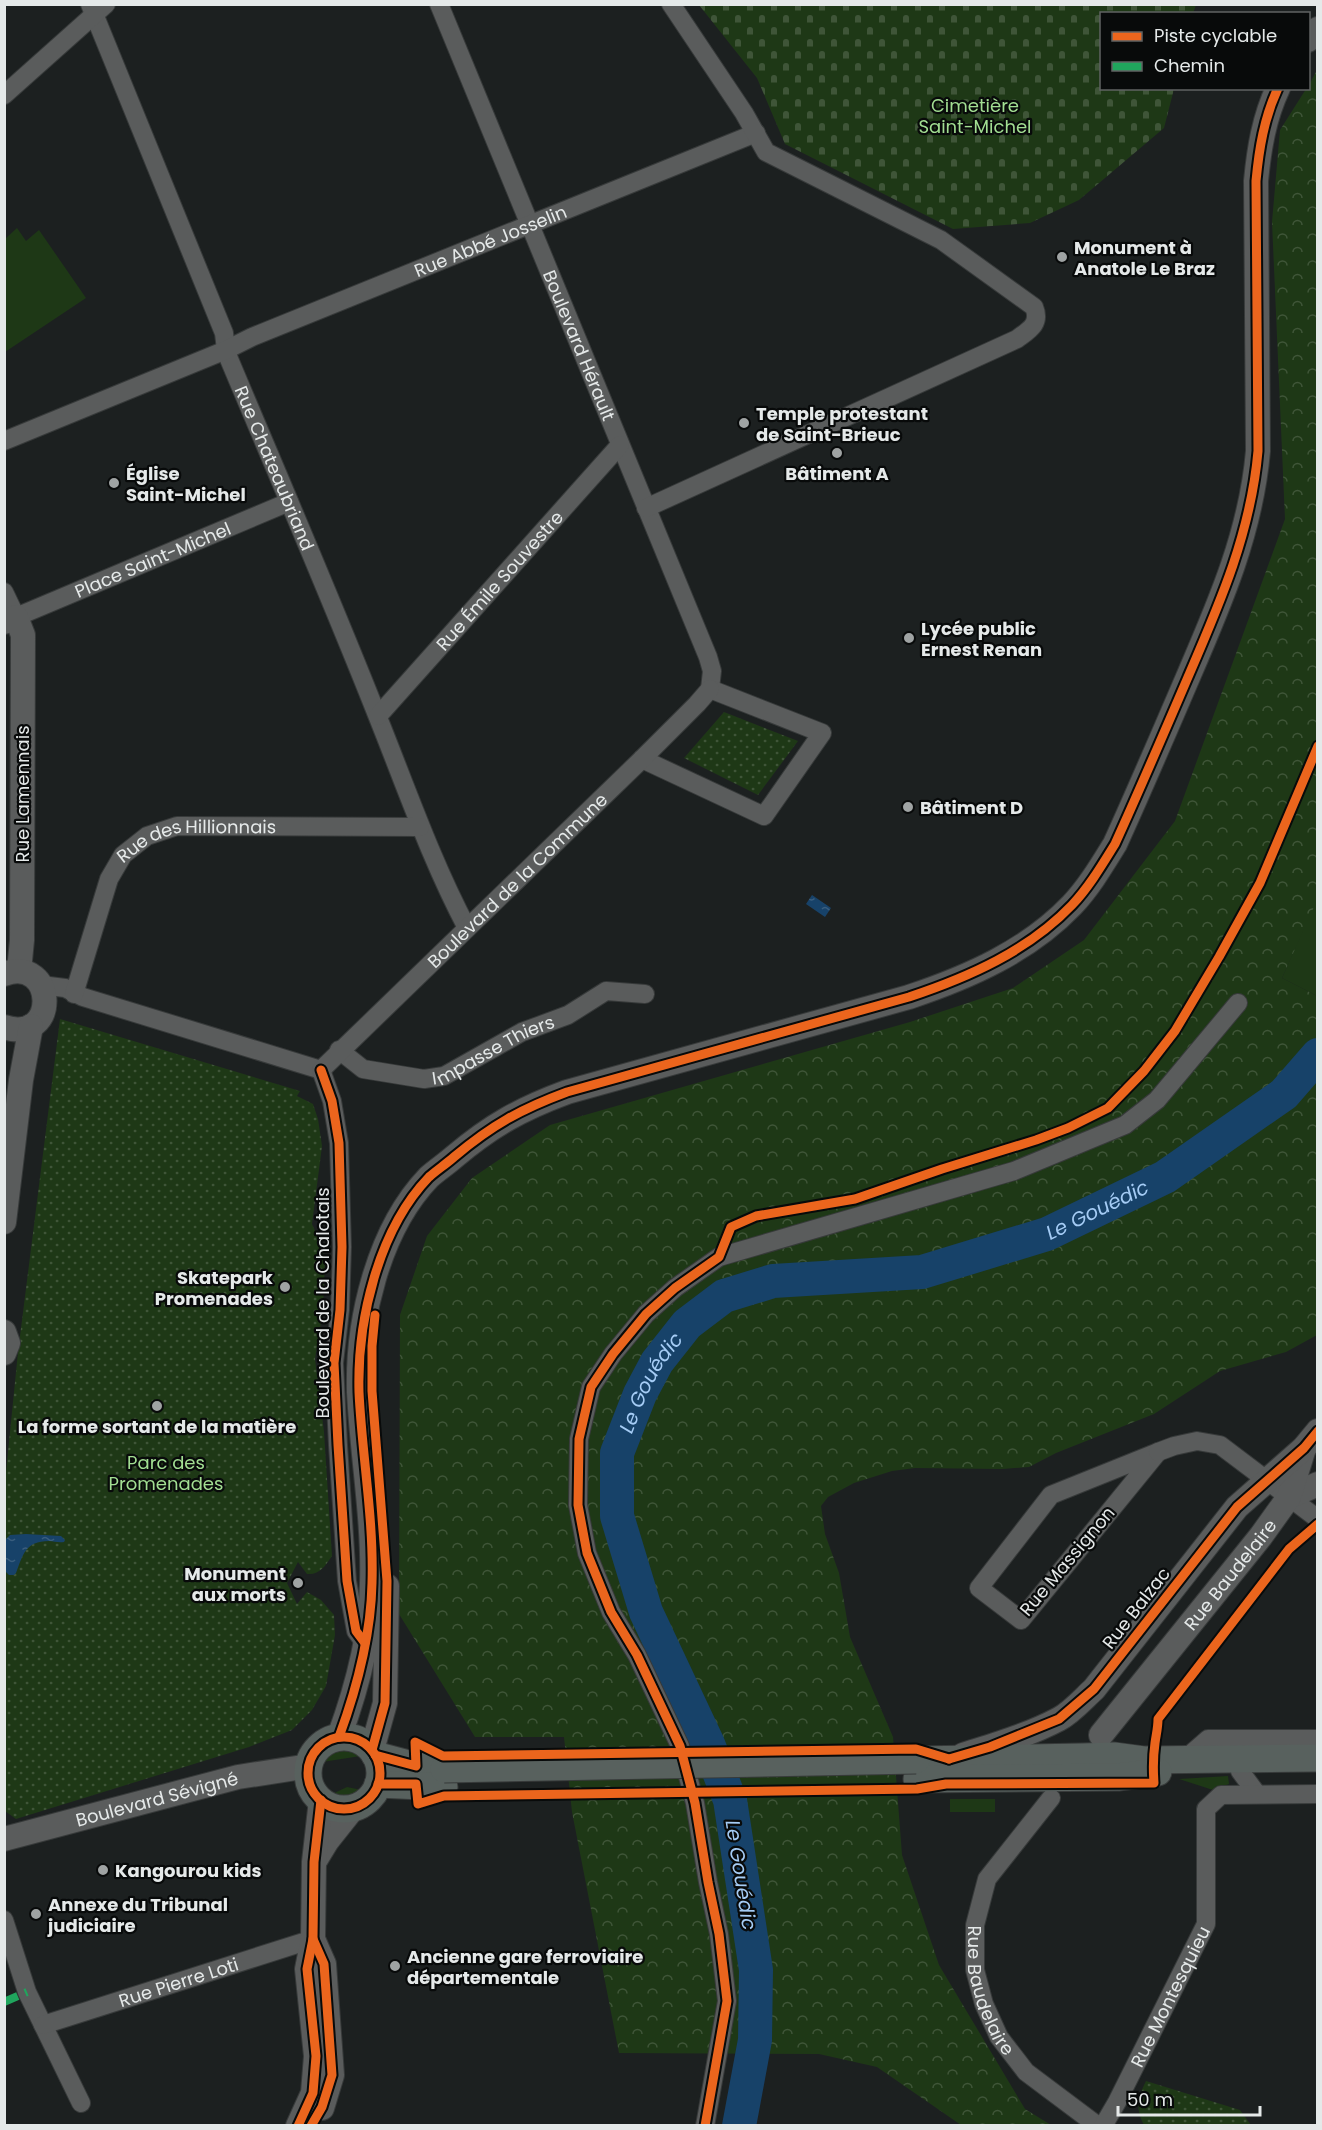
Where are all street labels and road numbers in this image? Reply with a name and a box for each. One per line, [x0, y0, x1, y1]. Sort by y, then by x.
street label: Rue Abbé Josselin [410, 199, 570, 283]
street label: Boulevard Hérault [537, 266, 622, 424]
street label: Rue Chateaubriand [229, 382, 321, 554]
street label: Rue Émile Souvestre [430, 505, 568, 656]
street label: Place Saint-Michel [71, 515, 235, 603]
street label: Rue Lamennais [10, 725, 35, 863]
street label: Boulevard de la Commune [421, 787, 613, 973]
street label: Rue des Hillionnais [111, 813, 276, 868]
street label: Impasse Thiers [430, 1009, 558, 1091]
street label: Boulevard de la Chalotais [310, 1187, 335, 1419]
street label: Rue Massignon [1014, 1501, 1120, 1621]
street label: Rue Baudelaire [1178, 1514, 1282, 1635]
street label: Rue Balzac [1096, 1562, 1176, 1654]
street label: Boulevard Sévigné [73, 1765, 241, 1832]
street label: Rue Montesquieu [1124, 1921, 1216, 2071]
street label: Rue Baudelaire [963, 1925, 1021, 2060]
street label: Rue Pierre Loti [115, 1951, 241, 2013]

